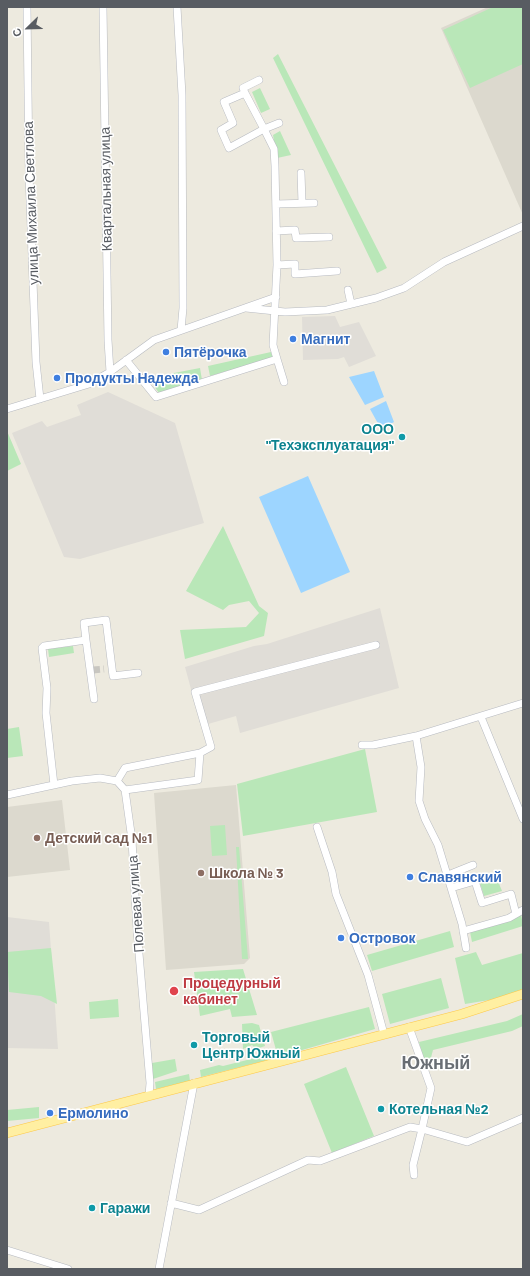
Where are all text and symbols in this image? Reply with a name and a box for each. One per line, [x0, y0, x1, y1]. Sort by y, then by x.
north arrow [8, 8, 48, 48]
text: С [9, 27, 24, 39]
street label: улица Михаила Светлова [20, 121, 42, 285]
street label: Квартальная улица [97, 127, 115, 251]
place label: Магнит [301, 331, 350, 347]
marker: Магнит [288, 334, 298, 344]
place label: Пятёрочка [174, 344, 247, 360]
marker: Пятёрочка [161, 347, 171, 357]
place label: Продукты Надежда [65, 370, 198, 386]
marker: Продукты Надежда [52, 373, 62, 383]
place label: ООО "Техэксплуатация" [266, 421, 394, 454]
marker: ООО "Техэксплуатация" [397, 432, 407, 442]
place label: Детский сад №1 [45, 830, 152, 846]
marker: Детский сад №1 [32, 833, 42, 843]
street label: Полевая улица [124, 855, 148, 953]
place label: Школа № 3 [209, 865, 284, 881]
marker: Школа № 3 [196, 868, 206, 878]
place label: Славянский [418, 869, 502, 885]
marker: Славянский [405, 872, 415, 882]
place label: Островок [349, 930, 416, 946]
marker: Островок [336, 933, 346, 943]
place label: Процедурный кабинет [183, 975, 281, 1008]
marker: Процедурный кабинет [168, 985, 180, 997]
place label: Торговый Центр Южный [202, 1029, 300, 1062]
marker: Торговый Центр Южный [189, 1040, 199, 1050]
district label: Южный [402, 1052, 470, 1074]
place label: Котельная №2 [389, 1101, 489, 1117]
marker: Котельная №2 [376, 1104, 386, 1114]
place label: Ермолино [58, 1105, 129, 1121]
marker: Ермолино [45, 1108, 55, 1118]
place label: Гаражи [100, 1200, 150, 1216]
marker: Гаражи [87, 1203, 97, 1213]

